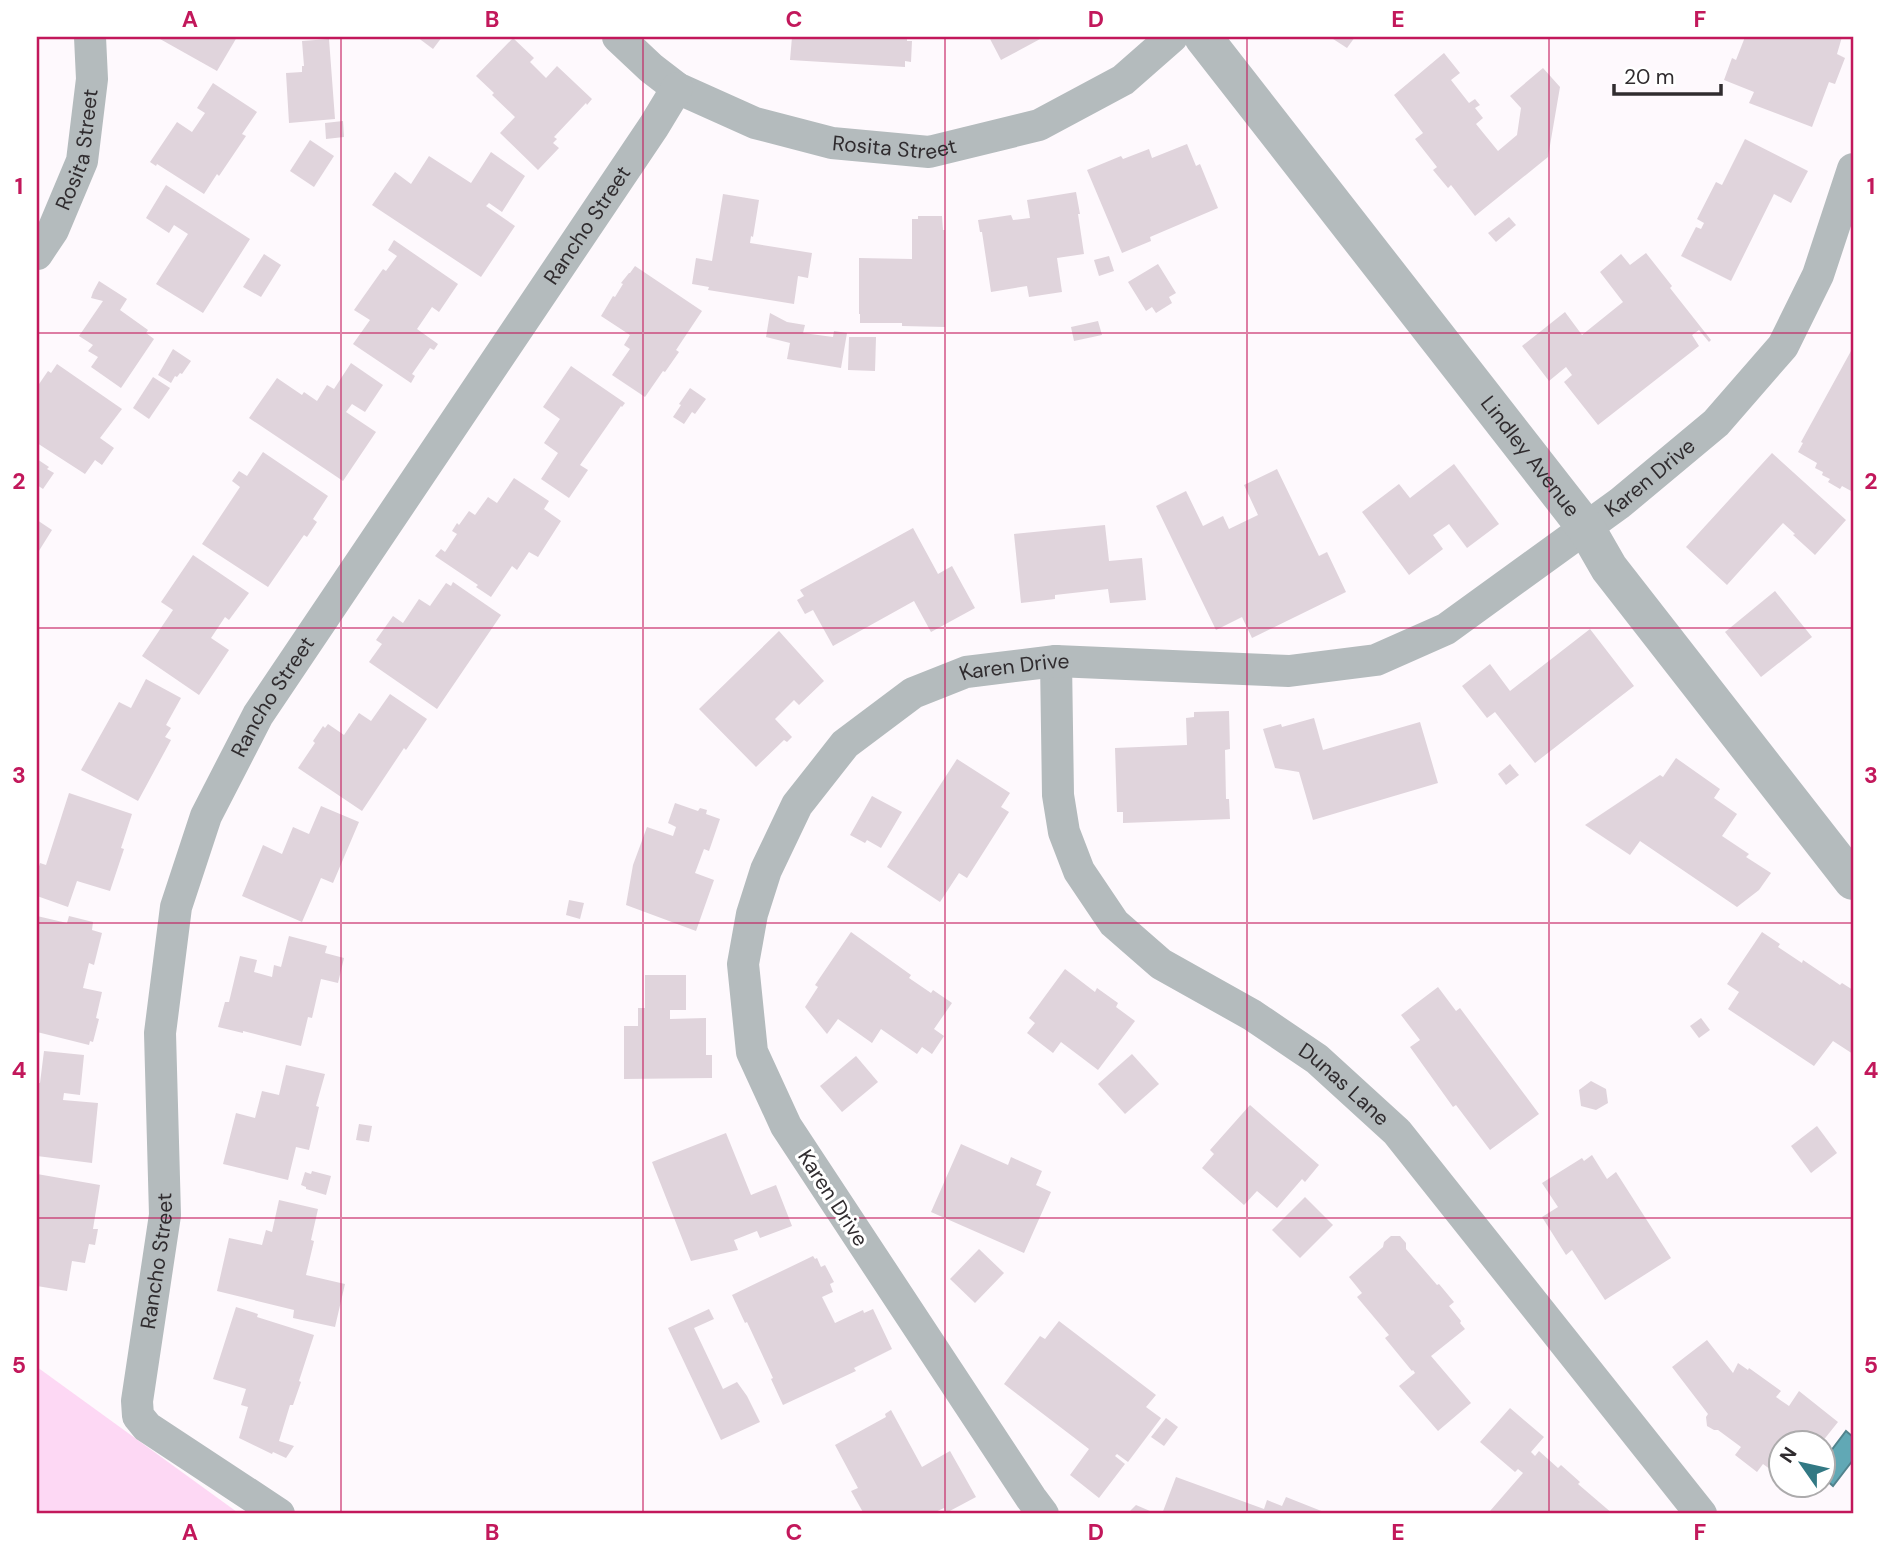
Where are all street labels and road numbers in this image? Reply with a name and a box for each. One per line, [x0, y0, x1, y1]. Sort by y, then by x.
street label: Rosita Street [49, 87, 105, 214]
street label: Rosita Street [831, 129, 959, 167]
street label: Rancho Street [537, 161, 637, 290]
street label: Lindley Avenue [1474, 390, 1586, 523]
street label: Karen Drive [1599, 432, 1701, 524]
street label: Rancho Street [225, 631, 321, 762]
street label: Karen Drive [955, 647, 1070, 687]
street label: Dunas Lane [1293, 1036, 1395, 1132]
street label: Karen Drive [791, 1144, 875, 1252]
street label: Rancho Street [134, 1192, 179, 1331]

